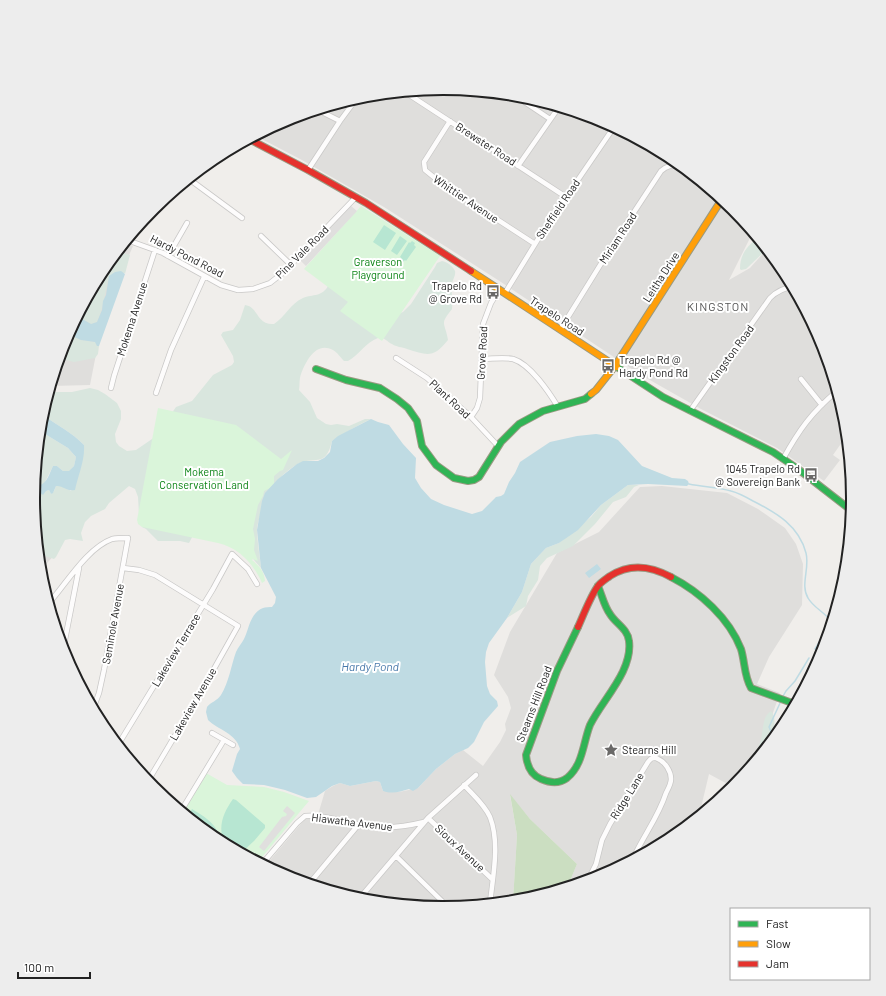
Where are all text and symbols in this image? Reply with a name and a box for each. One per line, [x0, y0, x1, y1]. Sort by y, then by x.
street label: Brewster Road [454, 119, 519, 168]
street label: Whittier Avenue [431, 172, 502, 225]
street label: Sheffield Road [533, 176, 582, 241]
street label: Miriam Road [596, 210, 639, 266]
street label: Pine Vale Road [272, 222, 331, 281]
street label: Hardy Pond Road [148, 231, 226, 280]
street label: Leitha Drive [640, 249, 682, 304]
park label: Graverson Playground [351, 255, 405, 281]
place label: Trapelo Rd @ Grove Rd [428, 279, 482, 305]
street label: Mokema Avenue [113, 280, 150, 357]
bus stop icon: Trapelo Rd @ Grove Rd [485, 284, 501, 300]
street label: Trapelo Road [528, 293, 587, 338]
district label: KINGSTON [687, 299, 749, 313]
street label: Kingston Road [705, 322, 756, 385]
street label: Grove Road [474, 326, 489, 380]
place label: Trapelo Rd @ Hardy Pond Rd [619, 353, 688, 379]
bus stop icon: Trapelo Rd @ Hardy Pond Rd [600, 358, 616, 374]
street label: Plant Road [427, 376, 473, 421]
place label: 1045 Trapelo Rd @ Sovereign Bank [715, 462, 800, 488]
park label: Mokema Conservation Land [159, 465, 249, 491]
bus stop icon: 1045 Trapelo Rd @ Sovereign Bank [803, 467, 819, 483]
street label: Seminole Avenue [99, 582, 126, 665]
street label: Lakeview Terrace [149, 611, 203, 689]
water label: Hardy Pond [341, 659, 400, 673]
street label: Stearns Hill Road [513, 664, 554, 744]
street label: Lakeview Avenue [167, 665, 219, 742]
place icon: Stearns Hill [603, 742, 619, 758]
place label: Stearns Hill [622, 743, 676, 756]
street label: Ridge Lane [607, 770, 646, 822]
street label: Hiawatha Avenue [311, 810, 394, 833]
street label: Sioux Avenue [433, 821, 488, 874]
legend [730, 908, 870, 980]
text: Fast [766, 916, 789, 930]
text: Slow [766, 936, 791, 950]
scale bar [18, 954, 90, 980]
text: Jam [766, 956, 789, 970]
text: 100 m [24, 960, 54, 974]

